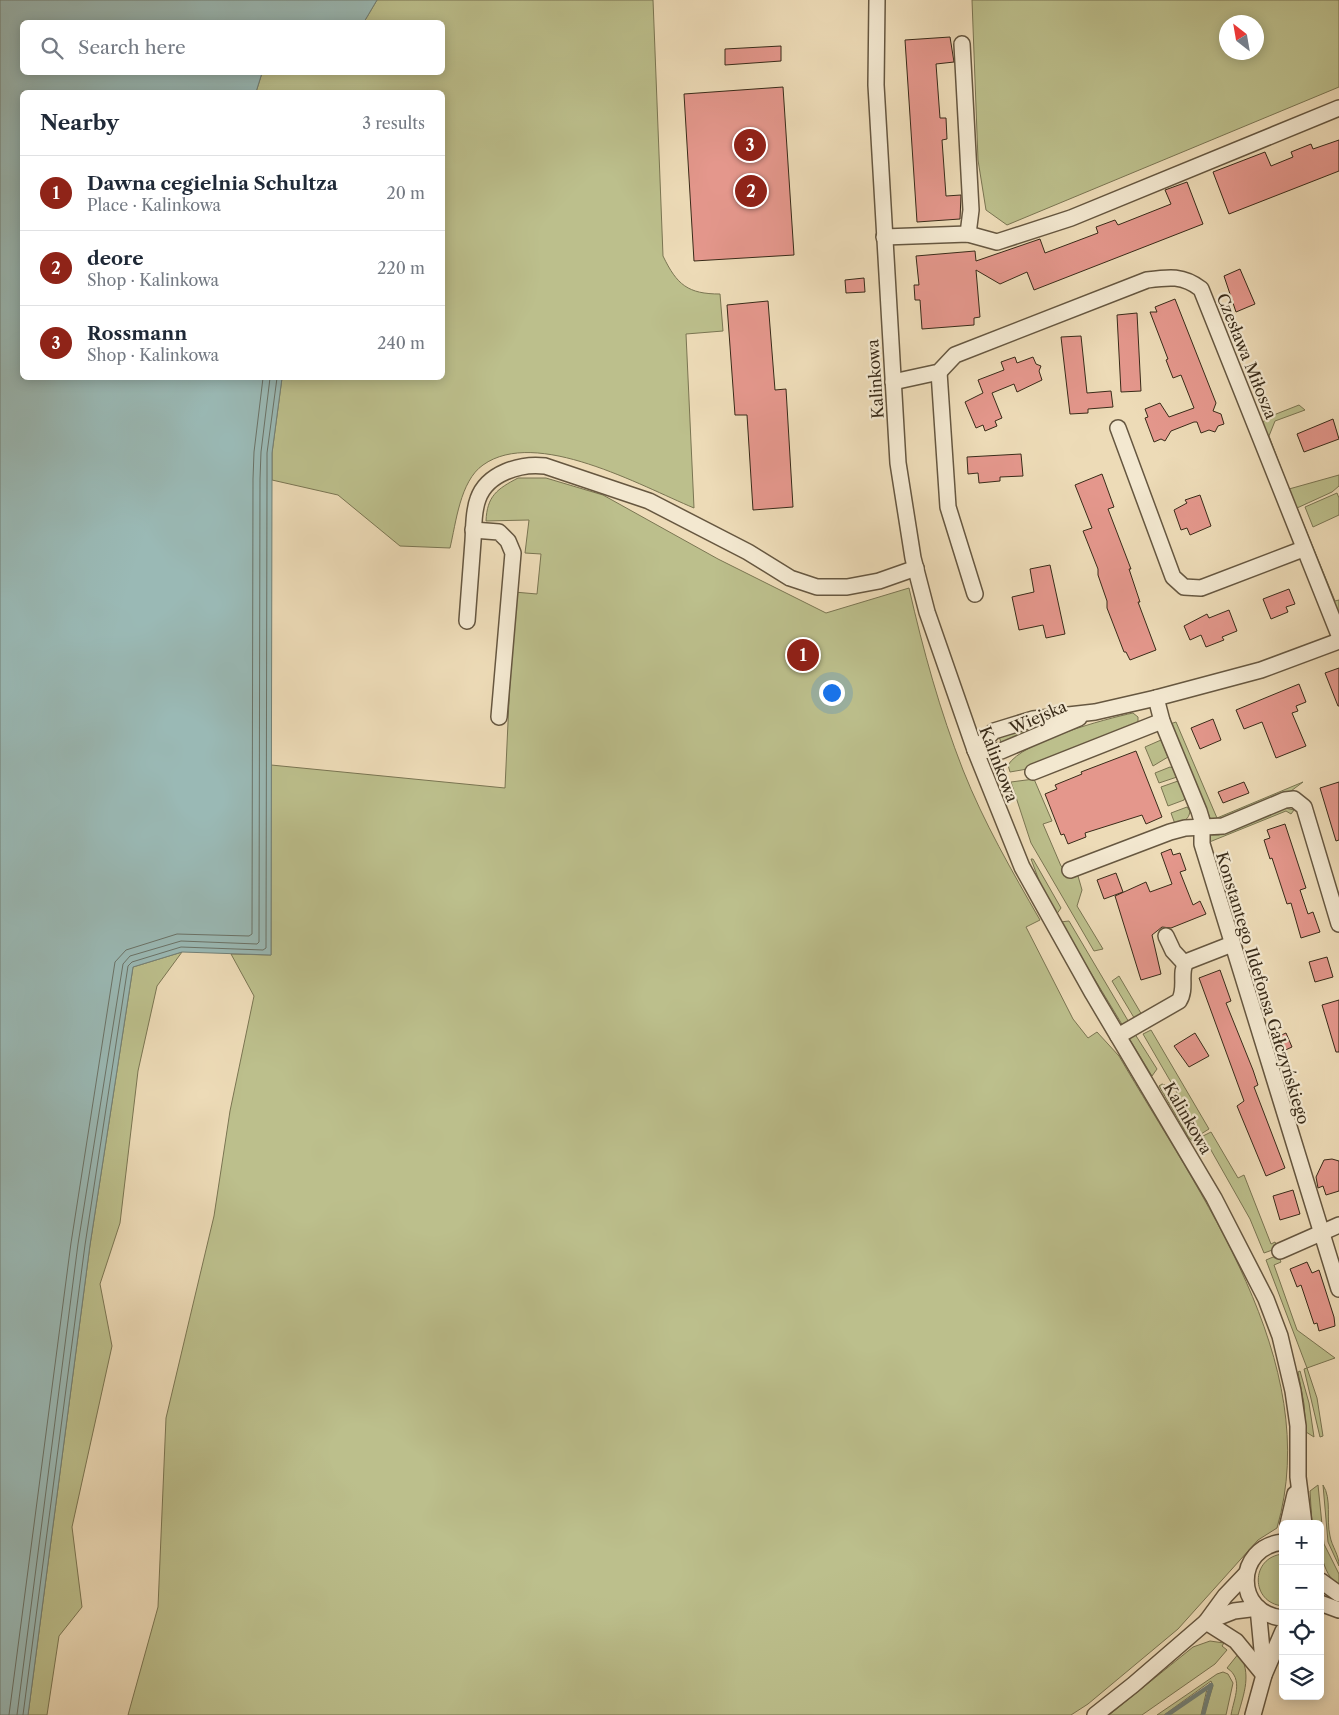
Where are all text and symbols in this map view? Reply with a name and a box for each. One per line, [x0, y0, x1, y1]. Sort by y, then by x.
north arrow [1219, 15, 1264, 60]
search box [20, 20, 445, 75]
icon: search [38, 34, 66, 62]
text: Search here [78, 36, 186, 59]
text: Nearby [40, 110, 119, 135]
text: 3 results [362, 113, 425, 133]
pin: 3 [734, 126, 766, 164]
text: Dawna cegielnia Schultza [87, 172, 338, 195]
pin: 2 [735, 172, 767, 210]
text: 1 [52, 183, 60, 203]
text: 20 m [386, 183, 425, 203]
text: Place · Kalinkowa [87, 195, 221, 215]
text: deore [87, 247, 144, 270]
text: 2 [51, 258, 61, 278]
text: 220 m [377, 258, 425, 278]
text: Shop · Kalinkowa [87, 270, 219, 290]
street label: Czesława Miłosza [1213, 290, 1282, 422]
text: Rossmann [87, 322, 187, 345]
text: 3 [51, 333, 61, 353]
text: 240 m [377, 333, 425, 353]
street label: Kalinkowa [862, 338, 888, 419]
text: Shop · Kalinkowa [87, 345, 219, 365]
pin: 1 [787, 636, 819, 674]
your location [819, 680, 845, 706]
street label: Wiejska [1005, 696, 1070, 738]
street label: Kalinkowa [975, 723, 1023, 805]
street label: Konstantego Ildefonsa Gałczyńskiego [1212, 849, 1314, 1127]
street label: Kalinkowa [1159, 1078, 1217, 1158]
map controls [1279, 1520, 1324, 1700]
button: + [1279, 1520, 1324, 1565]
button: − [1279, 1565, 1324, 1610]
button: locate [1279, 1610, 1324, 1655]
button: layers [1279, 1655, 1324, 1700]

